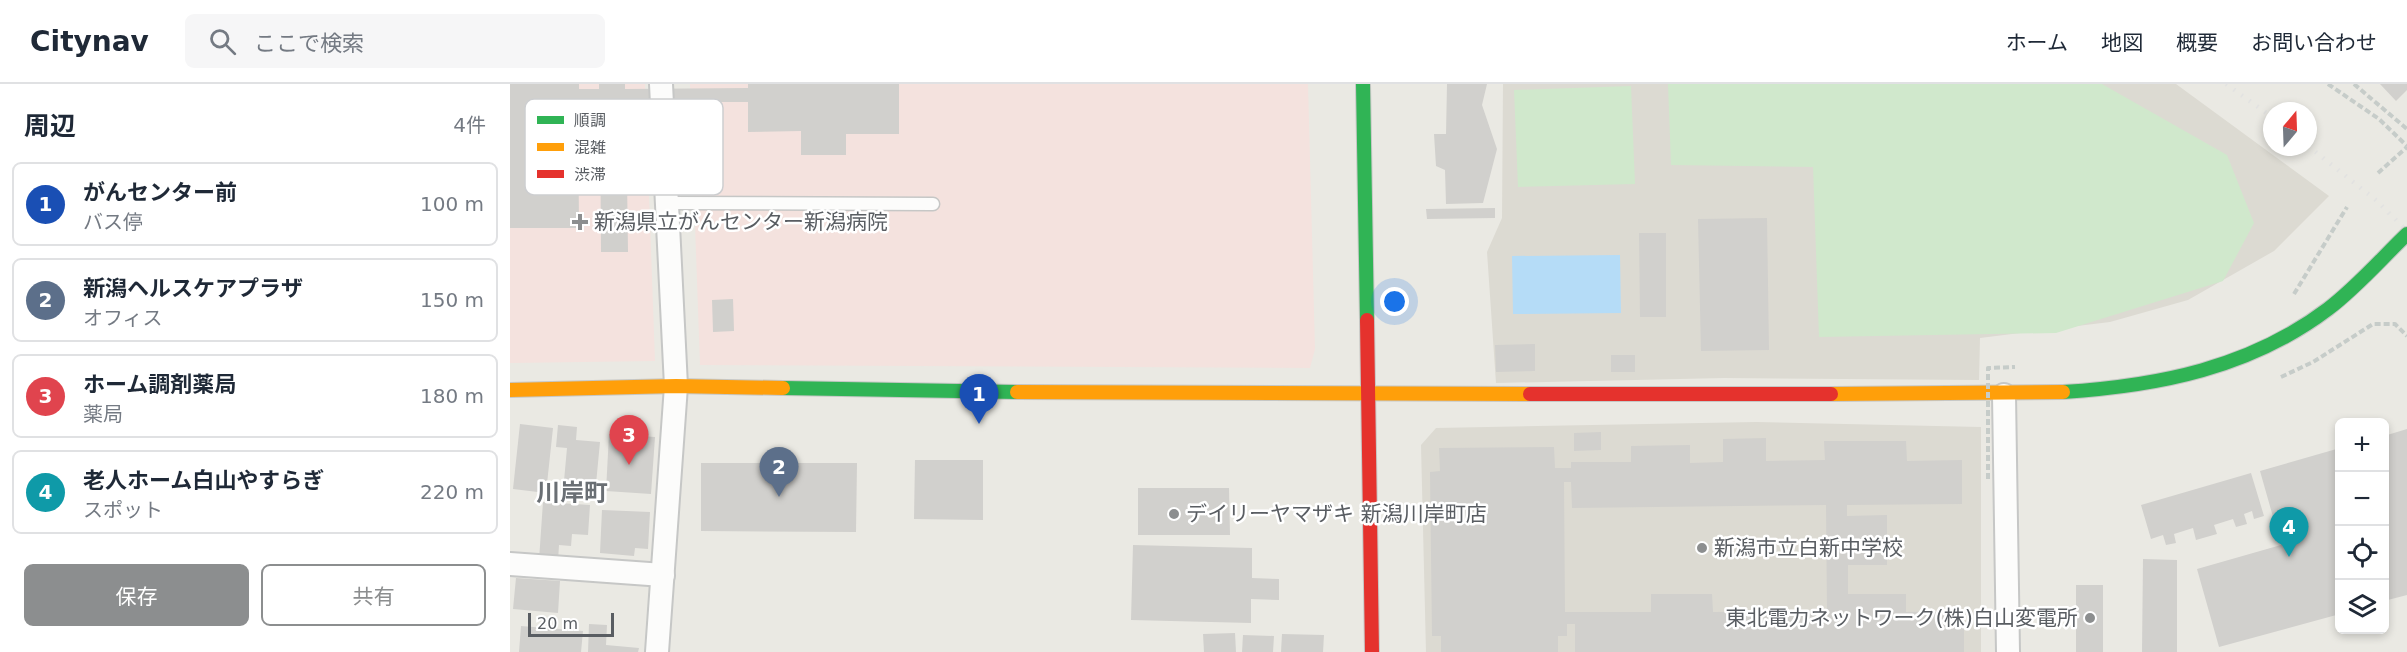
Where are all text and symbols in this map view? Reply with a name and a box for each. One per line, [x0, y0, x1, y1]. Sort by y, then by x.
search box [185, 14, 605, 68]
text: Citynav [30, 25, 149, 58]
icon: search [206, 25, 239, 58]
text: ここで検索 [254, 31, 364, 56]
text: ホーム [2006, 31, 2068, 55]
text: 地図 [2101, 31, 2143, 55]
text: 概要 [2176, 31, 2218, 55]
text: お問い合わせ [2251, 31, 2377, 55]
legend [525, 99, 723, 195]
north arrow [2263, 102, 2317, 156]
text: 周辺 [24, 111, 76, 141]
text: 順調 [574, 111, 606, 130]
text: 4件 [453, 113, 486, 137]
text: 混雑 [574, 138, 606, 157]
text: 渋滞 [574, 165, 606, 184]
text: がんセンター前 [83, 180, 237, 205]
text: 1 [39, 192, 52, 216]
text: 100 m [420, 192, 484, 216]
text: バス停 [83, 210, 143, 234]
place label: 新潟県立がんセンター新潟病院 [594, 210, 888, 234]
marker: 新潟県立がんセンター新潟病院 [571, 213, 589, 231]
text: 新潟ヘルスケアプラザ [83, 276, 303, 301]
your location [1380, 287, 1409, 316]
text: 2 [39, 288, 52, 312]
text: 150 m [420, 288, 484, 312]
text: オフィス [83, 306, 163, 330]
text: ホーム調剤薬局 [83, 372, 236, 397]
pin: 1 [960, 374, 998, 424]
text: 3 [39, 384, 52, 408]
text: 180 m [420, 384, 484, 408]
text: 薬局 [83, 402, 123, 426]
pin: 3 [610, 416, 648, 465]
map controls [2335, 418, 2389, 634]
button: + [2335, 418, 2389, 472]
pin: 2 [760, 448, 798, 497]
text: 老人ホーム白山やすらぎ [83, 468, 324, 493]
button: − [2335, 472, 2389, 526]
district label: 川岸町 [536, 479, 608, 507]
text: 4 [39, 480, 52, 504]
text: 220 m [420, 480, 484, 504]
text: スポット [83, 498, 163, 522]
place label: デイリーヤマザキ 新潟川岸町店 [1186, 502, 1487, 526]
marker: デイリーヤマザキ 新潟川岸町店 [1167, 507, 1181, 521]
pin: 4 [2270, 508, 2308, 557]
button: locate [2335, 526, 2389, 580]
place label: 新潟市立白新中学校 [1714, 536, 1903, 560]
marker: 新潟市立白新中学校 [1695, 541, 1709, 555]
button: 保存 [24, 564, 249, 626]
button: 共有 [261, 564, 486, 626]
button: layers [2335, 580, 2389, 634]
place label: 東北電力ネットワーク(株)白山変電所 [1726, 606, 2078, 630]
scale bar [528, 610, 614, 638]
marker: 東北電力ネットワーク(株)白山変電所 [2083, 611, 2097, 625]
text: 20 m [537, 614, 578, 633]

